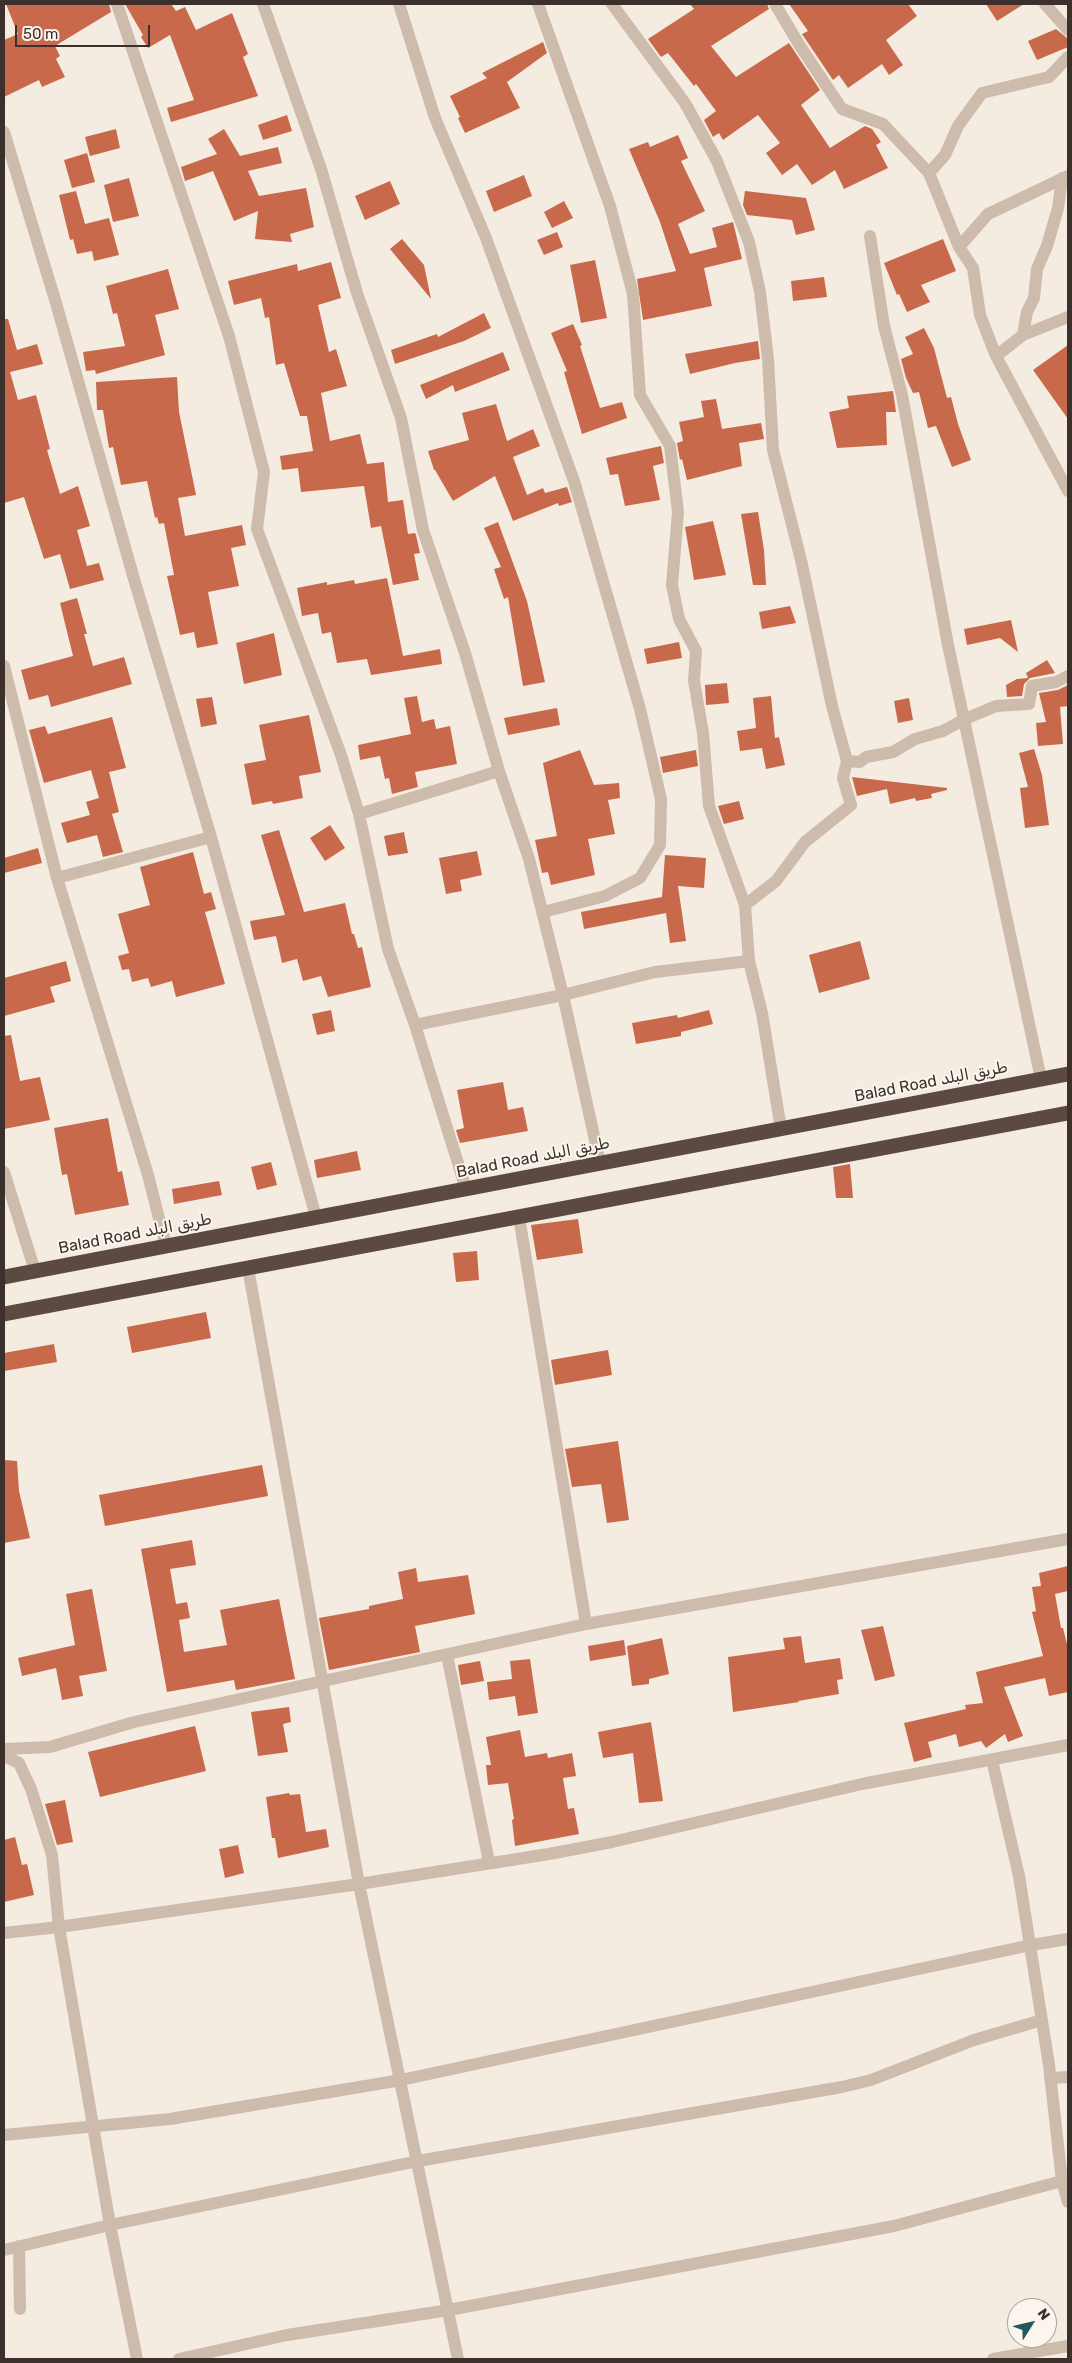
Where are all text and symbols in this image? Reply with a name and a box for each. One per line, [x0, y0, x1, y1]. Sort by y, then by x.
scale bar [18, 15, 152, 47]
text: 50 m [23, 25, 58, 43]
street label: Balad Road طريق البلد [853, 1058, 1009, 1106]
street label: Balad Road طريق البلد [455, 1134, 611, 1182]
street label: Balad Road طريق البلد [57, 1210, 213, 1258]
north arrow [1007, 2298, 1057, 2348]
text: N [1034, 2305, 1054, 2324]

